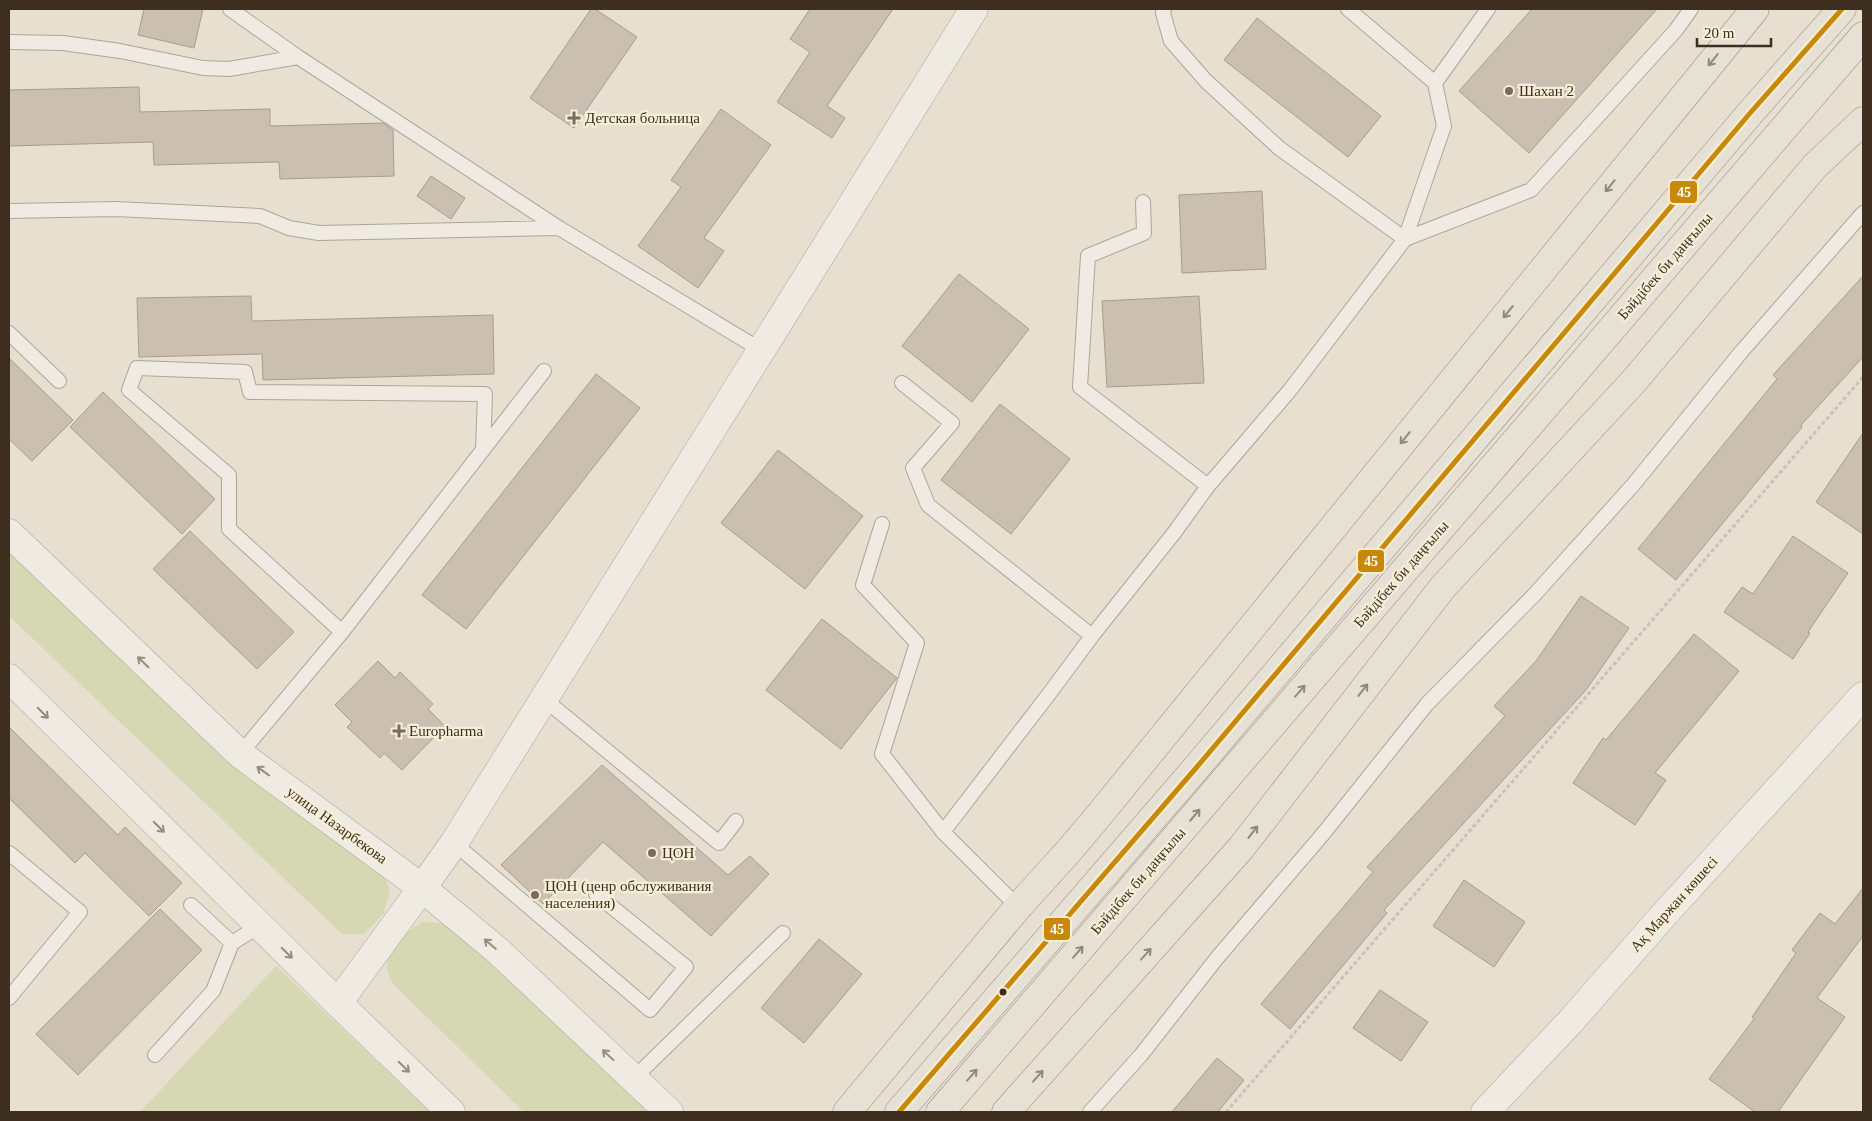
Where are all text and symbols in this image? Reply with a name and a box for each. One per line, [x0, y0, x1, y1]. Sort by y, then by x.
scale bar [1697, 15, 1771, 47]
text: 20 m [1704, 25, 1735, 41]
one-way arrow [1707, 53, 1718, 66]
place label: Шахан 2 [1519, 83, 1574, 99]
marker: Шахан 2 [1503, 85, 1515, 97]
place label: Детская больница [585, 110, 700, 126]
marker: Детская больница [567, 111, 581, 125]
one-way arrow [1605, 179, 1616, 192]
line badge: 45 [1669, 180, 1698, 204]
text: 45 [1677, 185, 1691, 200]
street label: Бәйдібек би даңғылы [1614, 210, 1716, 322]
one-way arrow [1502, 305, 1513, 318]
one-way arrow [1400, 431, 1411, 444]
street label: Бәйдібек би даңғылы [1350, 518, 1452, 630]
line badge: 45 [1357, 549, 1385, 573]
text: 45 [1364, 554, 1378, 569]
one-way arrow [137, 656, 150, 668]
one-way arrow [1358, 684, 1369, 697]
one-way arrow [1295, 685, 1306, 698]
one-way arrow [37, 706, 49, 718]
place label: Europharma [409, 723, 483, 739]
marker: Europharma [393, 725, 405, 737]
one-way arrow [256, 766, 270, 776]
street label: улица Назарбекова [284, 783, 391, 867]
one-way arrow [1189, 809, 1200, 822]
one-way arrow [153, 821, 165, 833]
street label: Бәйдібек би даңғылы [1087, 825, 1189, 937]
one-way arrow [1248, 825, 1258, 839]
place label: ЦОН [662, 845, 694, 861]
marker: ЦОН [646, 847, 658, 859]
street label: Ақ Маржан көшесі [1627, 853, 1721, 955]
place label: ЦОН (ценр обслуживания населения) [545, 878, 712, 912]
marker: ЦОН (ценр обслуживания населения) [529, 889, 541, 901]
line badge: 45 [1043, 917, 1071, 941]
text: 45 [1050, 922, 1064, 937]
one-way arrow [483, 938, 496, 949]
one-way arrow [1072, 945, 1083, 958]
one-way arrow [281, 947, 293, 959]
one-way arrow [1140, 948, 1152, 961]
unlabelled marker [998, 987, 1008, 997]
one-way arrow [602, 1049, 614, 1061]
one-way arrow [397, 1061, 410, 1073]
one-way arrow [966, 1069, 978, 1082]
one-way arrow [1032, 1069, 1044, 1082]

